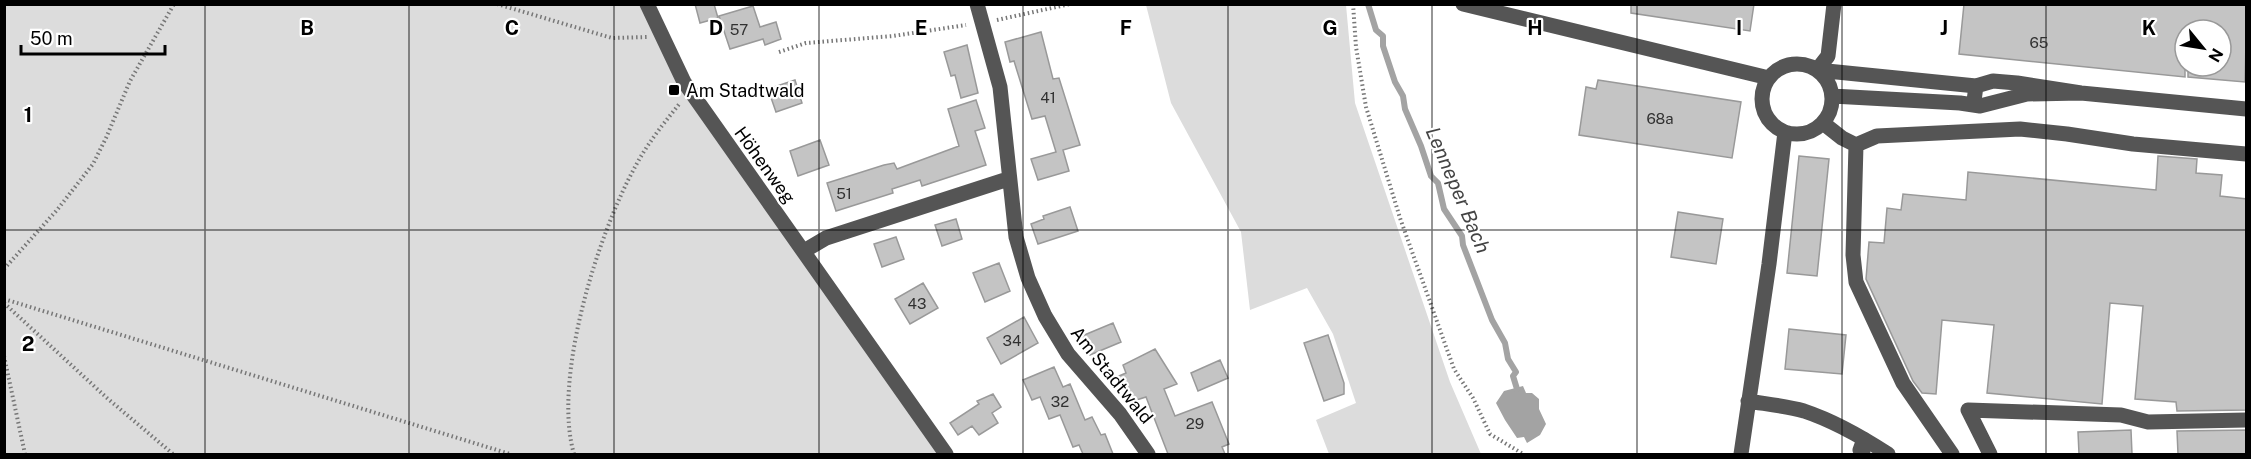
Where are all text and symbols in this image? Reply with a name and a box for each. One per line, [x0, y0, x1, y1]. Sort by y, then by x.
text: B [300, 16, 314, 40]
text: C [505, 16, 519, 40]
text: D [709, 16, 723, 40]
text: E [915, 16, 927, 40]
text: F [1120, 16, 1132, 40]
text: G [1322, 16, 1338, 40]
text: H [1527, 16, 1543, 40]
text: I [1736, 16, 1742, 40]
text: J [1940, 16, 1948, 40]
text: K [2142, 16, 2156, 40]
scale bar [21, 18, 165, 56]
north arrow [2173, 18, 2233, 78]
house number: 57 [730, 21, 748, 38]
text: 50 m [30, 28, 73, 49]
house number: 65 [2030, 34, 2048, 51]
text: N [2204, 45, 2227, 65]
place label: Am Stadtwald [686, 80, 805, 101]
marker: Am Stadtwald [667, 83, 681, 97]
house number: 41 [1040, 89, 1056, 106]
text: 1 [24, 103, 32, 127]
house number: 68a [1646, 110, 1674, 127]
street label: Höhenweg [730, 123, 800, 207]
water label: Lenneper Bach [1421, 123, 1495, 257]
house number: 51 [836, 185, 852, 202]
house number: 43 [908, 295, 926, 312]
street label: Am Stadtwald [1067, 322, 1157, 428]
text: 2 [22, 332, 34, 356]
house number: 34 [1003, 332, 1021, 349]
house number: 32 [1051, 393, 1069, 410]
house number: 29 [1186, 415, 1204, 432]

